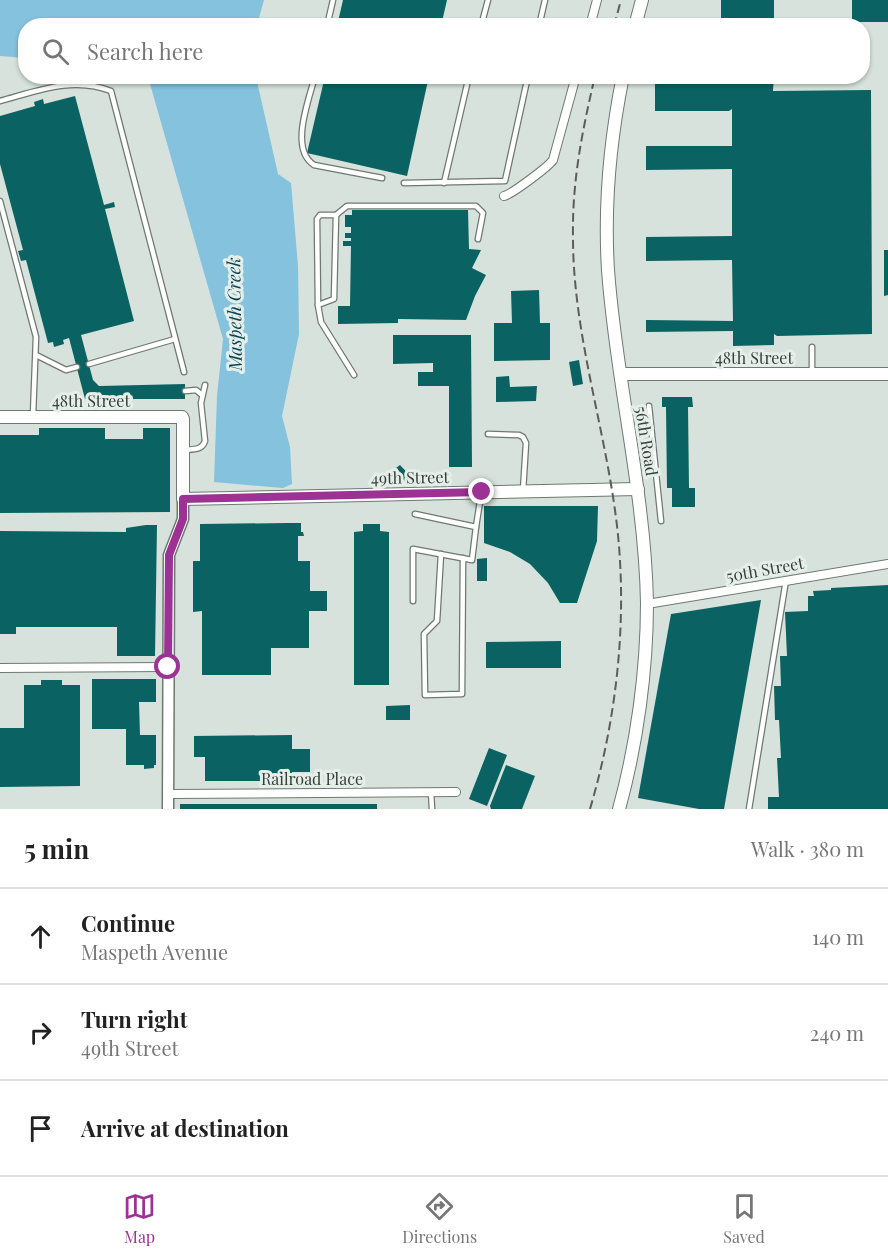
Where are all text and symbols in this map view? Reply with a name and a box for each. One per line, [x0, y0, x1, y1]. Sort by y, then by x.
search box [18, 18, 870, 84]
icon: search [39, 35, 72, 68]
text: Search here [87, 36, 203, 66]
water label: Maspeth Creek [221, 257, 247, 372]
street label: 48th Street [715, 347, 793, 368]
street label: 48th Street [52, 390, 130, 411]
street label: 56th Road [631, 405, 663, 477]
street label: 49th Street [371, 466, 450, 488]
route end [468, 478, 494, 504]
street label: 50th Street [725, 552, 806, 586]
route start [154, 653, 180, 679]
street label: Railroad Place [261, 768, 363, 789]
text: 5 min [24, 831, 89, 866]
text: Walk · 380 m [751, 835, 864, 862]
text: Continue [81, 908, 175, 938]
icon: ahead [24, 920, 57, 953]
text: 140 m [812, 923, 864, 950]
text: Maspeth Avenue [81, 938, 228, 965]
text: Turn right [81, 1004, 187, 1034]
icon: right [24, 1016, 57, 1049]
text: 240 m [810, 1019, 864, 1046]
text: 49th Street [81, 1034, 179, 1061]
icon: arrive [24, 1112, 57, 1145]
text: Arrive at destination [81, 1113, 289, 1143]
tab: Map [123, 1190, 156, 1247]
tab: Directions [402, 1190, 477, 1247]
tab: Saved [723, 1190, 765, 1247]

